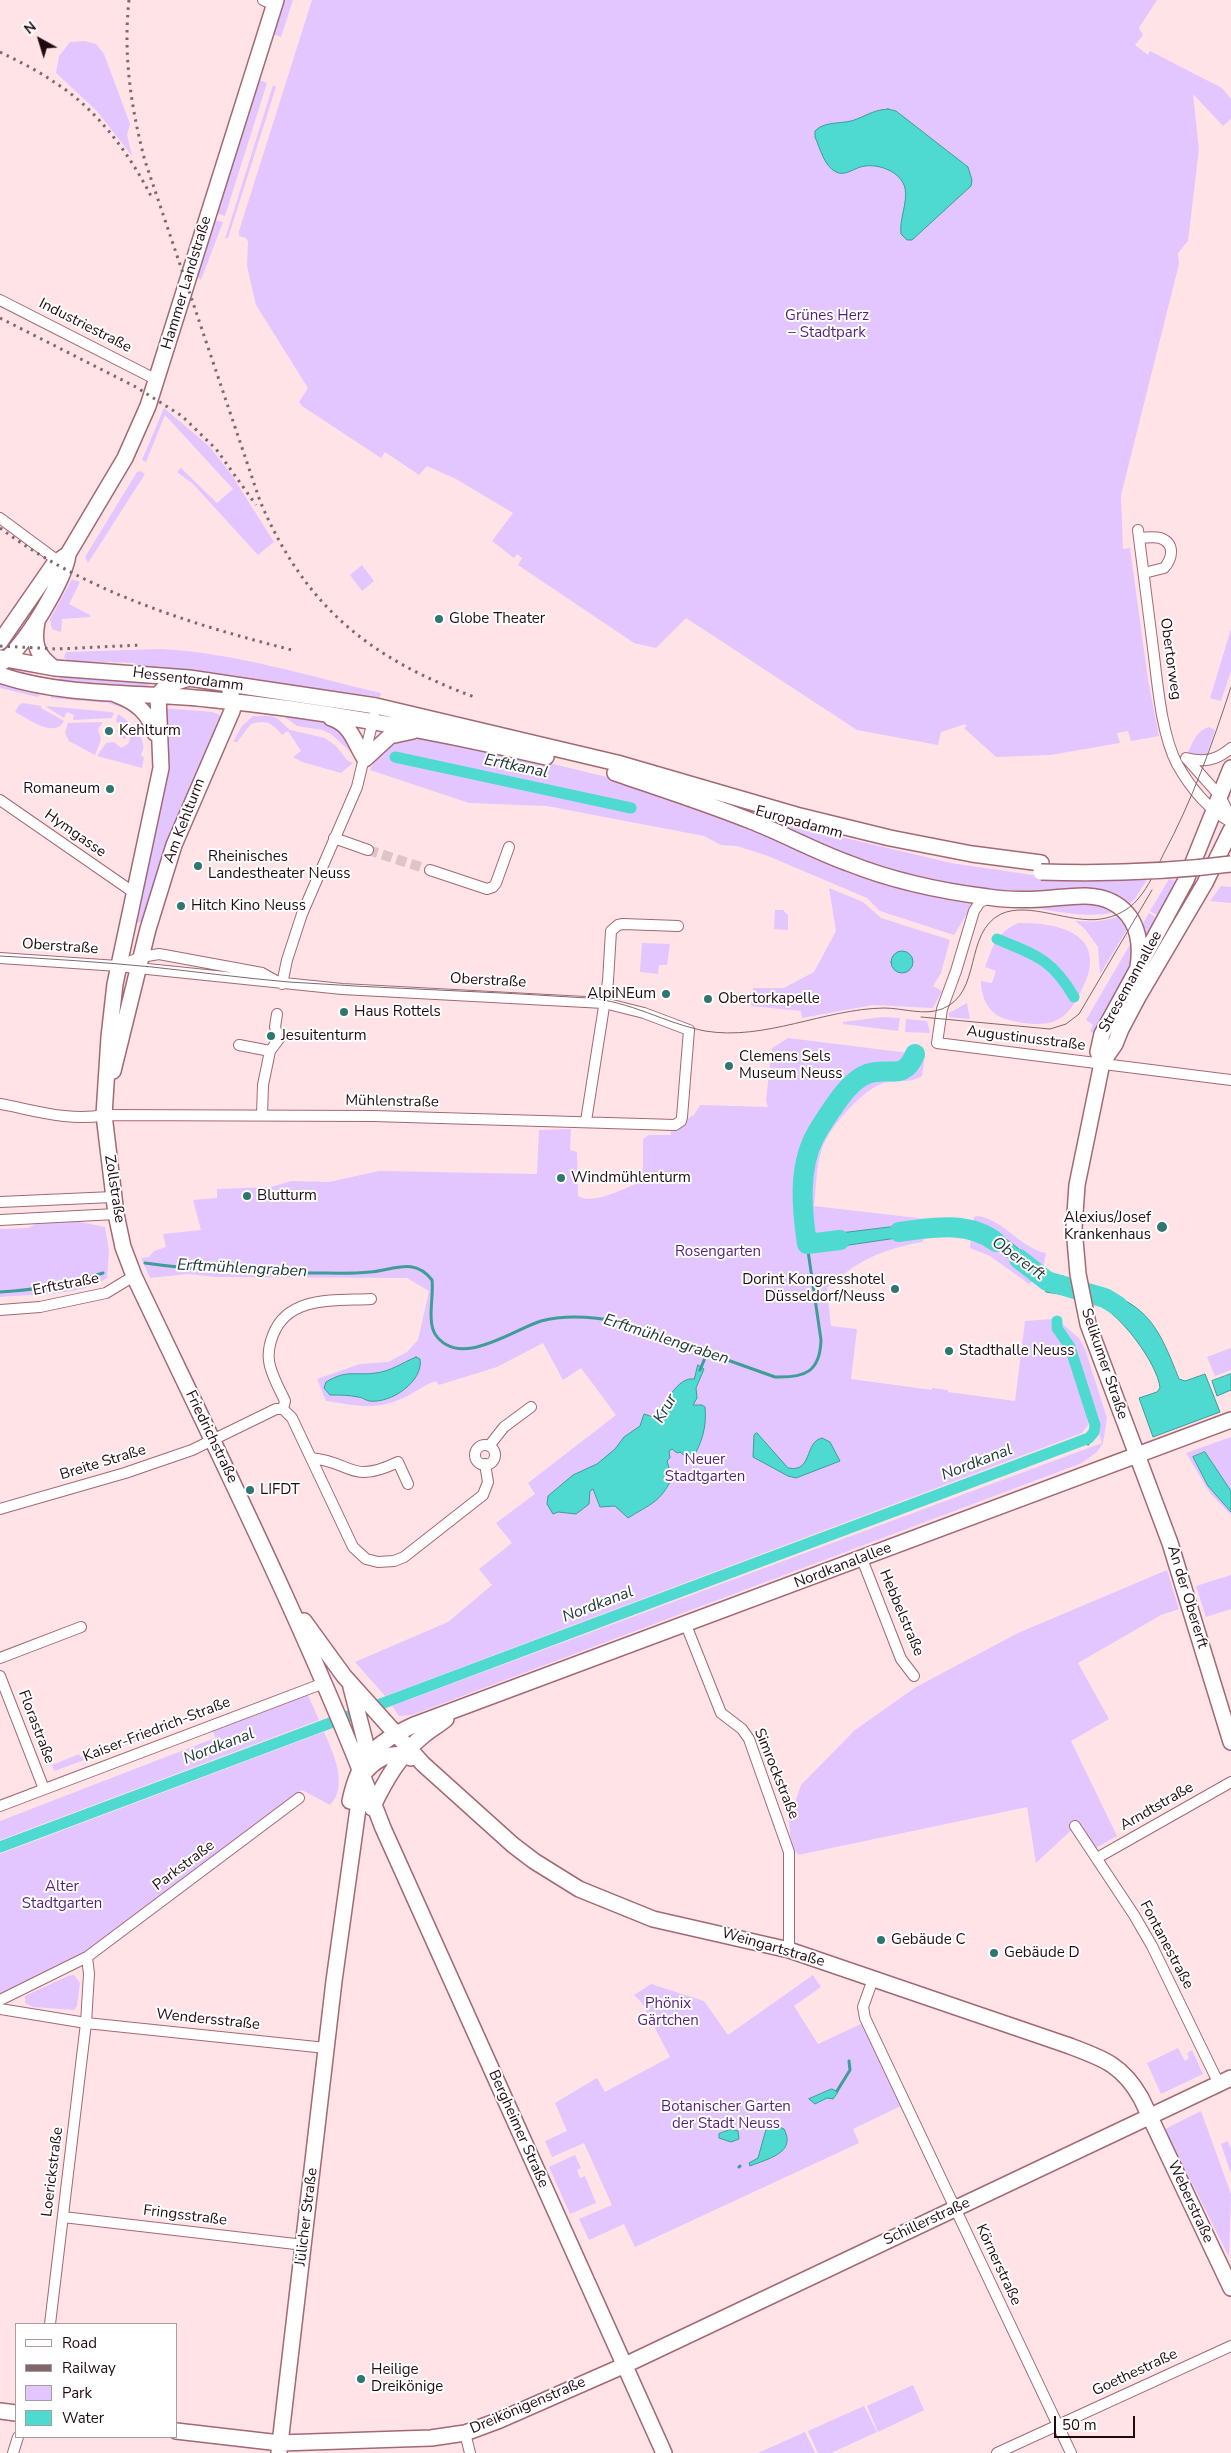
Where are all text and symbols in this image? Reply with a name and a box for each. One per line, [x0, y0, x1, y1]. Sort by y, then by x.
north arrow [15, 15, 65, 65]
text: N [20, 17, 40, 39]
street label: Hammer Landstraße [158, 214, 216, 352]
street label: Industriestraße [36, 295, 134, 357]
park label: Grünes Herz – Stadtpark [785, 307, 869, 342]
place label: Globe Theater [449, 610, 545, 628]
marker: Globe Theater [433, 613, 445, 625]
street label: Obertorweg [1155, 617, 1185, 701]
street label: Hessentordamm [132, 664, 244, 696]
place label: Kehlturm [119, 722, 181, 740]
marker: Kehlturm [103, 725, 115, 737]
water label: Erftkanal [482, 751, 550, 783]
street label: Am Kehlturm [161, 776, 209, 866]
place label: Romaneum [23, 780, 100, 798]
marker: Romaneum [104, 783, 116, 795]
street label: Europadamm [753, 803, 845, 843]
street label: Hymgasse [41, 806, 109, 862]
place label: Rheinisches Landestheater Neuss [208, 848, 350, 883]
marker: Rheinisches Landestheater Neuss [192, 860, 204, 872]
place label: Hitch Kino Neuss [191, 897, 306, 915]
marker: Hitch Kino Neuss [175, 900, 187, 912]
street label: Stresemannallee [1096, 928, 1166, 1036]
street label: Oberstraße [21, 935, 99, 959]
street label: Oberstraße [449, 970, 527, 992]
place label: AlpiNEum [587, 985, 656, 1003]
marker: AlpiNEum [660, 988, 672, 1000]
place label: Obertorkapelle [718, 990, 820, 1008]
marker: Obertorkapelle [702, 993, 714, 1005]
place label: Haus Rottels [354, 1003, 441, 1021]
marker: Haus Rottels [338, 1006, 350, 1018]
street label: Augustinusstraße [966, 1023, 1086, 1055]
place label: Jesuitenturm [281, 1027, 366, 1045]
marker: Jesuitenturm [265, 1030, 277, 1042]
place label: Clemens Sels Museum Neuss [739, 1048, 842, 1083]
marker: Clemens Sels Museum Neuss [723, 1060, 735, 1072]
street label: Mühlenstraße [345, 1092, 439, 1112]
street label: Zollstraße [100, 1154, 128, 1224]
place label: Windmühlenturm [571, 1169, 691, 1187]
marker: Windmühlenturm [555, 1172, 567, 1184]
place label: Blutturm [257, 1187, 317, 1205]
marker: Blutturm [241, 1190, 253, 1202]
place label: Alexius/Josef Krankenhaus [1064, 1209, 1151, 1244]
marker: Alexius/Josef Krankenhaus [1155, 1220, 1169, 1234]
water label: Obererft [988, 1233, 1048, 1285]
park label: Rosengarten [675, 1243, 761, 1261]
water label: Erftmühlengraben [176, 1256, 308, 1282]
street label: Erftstraße [31, 1270, 101, 1300]
place label: Dorint Kongresshotel Düsseldorf/Neuss [742, 1271, 885, 1306]
marker: Dorint Kongresshotel Düsseldorf/Neuss [889, 1283, 901, 1295]
street label: Selikumer Straße [1077, 1306, 1131, 1422]
water label: Erftmühlengraben [601, 1311, 731, 1369]
place label: Stadthalle Neuss [959, 1342, 1074, 1360]
marker: Stadthalle Neuss [943, 1345, 955, 1357]
street label: Friedrichstraße [181, 1388, 241, 1486]
water label: Krur [650, 1391, 682, 1427]
street label: Breite Straße [58, 1441, 148, 1485]
water label: Nordkanal [939, 1441, 1015, 1485]
park label: Neuer Stadtgarten [665, 1451, 745, 1486]
place label: LIFDT [260, 1481, 300, 1499]
marker: LIFDT [244, 1484, 256, 1496]
street label: Nordkanalallee [792, 1539, 894, 1593]
street label: An der Obererft [1163, 1543, 1211, 1651]
street label: Hebbelstraße [875, 1567, 927, 1659]
water label: Nordkanal [560, 1583, 636, 1627]
street label: Florastraße [14, 1688, 58, 1766]
street label: Kaiser-Friedrich-Straße [81, 1694, 233, 1766]
water label: Nordkanal [181, 1725, 257, 1769]
street label: Simrockstraße [750, 1726, 802, 1822]
street label: Arndtstraße [1117, 1779, 1197, 1835]
street label: Parkstraße [150, 1837, 218, 1895]
park label: Alter Stadtgarten [22, 1878, 102, 1913]
street label: Fontanestraße [1135, 1898, 1197, 1992]
street label: Weingartstraße [719, 1925, 827, 1971]
place label: Gebäude C [891, 1931, 966, 1949]
marker: Gebäude C [875, 1934, 887, 1946]
place label: Gebäude D [1004, 1944, 1080, 1962]
marker: Gebäude D [988, 1947, 1000, 1959]
park label: Phönix Gärtchen [637, 1995, 699, 2030]
street label: Wendersstraße [155, 2006, 261, 2034]
street label: Bergheimer Straße [484, 2067, 552, 2191]
park label: Botanischer Garten der Stadt Neuss [661, 2098, 791, 2133]
street label: Loerickstraße [39, 2126, 67, 2218]
street label: Weberstraße [1163, 2158, 1217, 2246]
street label: Jülicher Straße [292, 2167, 322, 2267]
street label: Schillerstraße [881, 2194, 973, 2250]
street label: Fringsstraße [142, 2202, 228, 2230]
street label: Körnerstraße [971, 2222, 1025, 2308]
legend [15, 2323, 178, 2438]
text: Road [62, 2333, 97, 2353]
street label: Goethestraße [1090, 2345, 1180, 2401]
text: Railway [62, 2358, 116, 2378]
place label: Heilige Dreikönige [371, 2361, 443, 2396]
marker: Heilige Dreikönige [355, 2373, 367, 2385]
street label: Dreikönigenstraße [468, 2374, 588, 2438]
text: Park [62, 2383, 92, 2403]
scale bar [1056, 2406, 1137, 2438]
text: Water [62, 2408, 104, 2428]
text: 50 m [1062, 2415, 1097, 2435]

